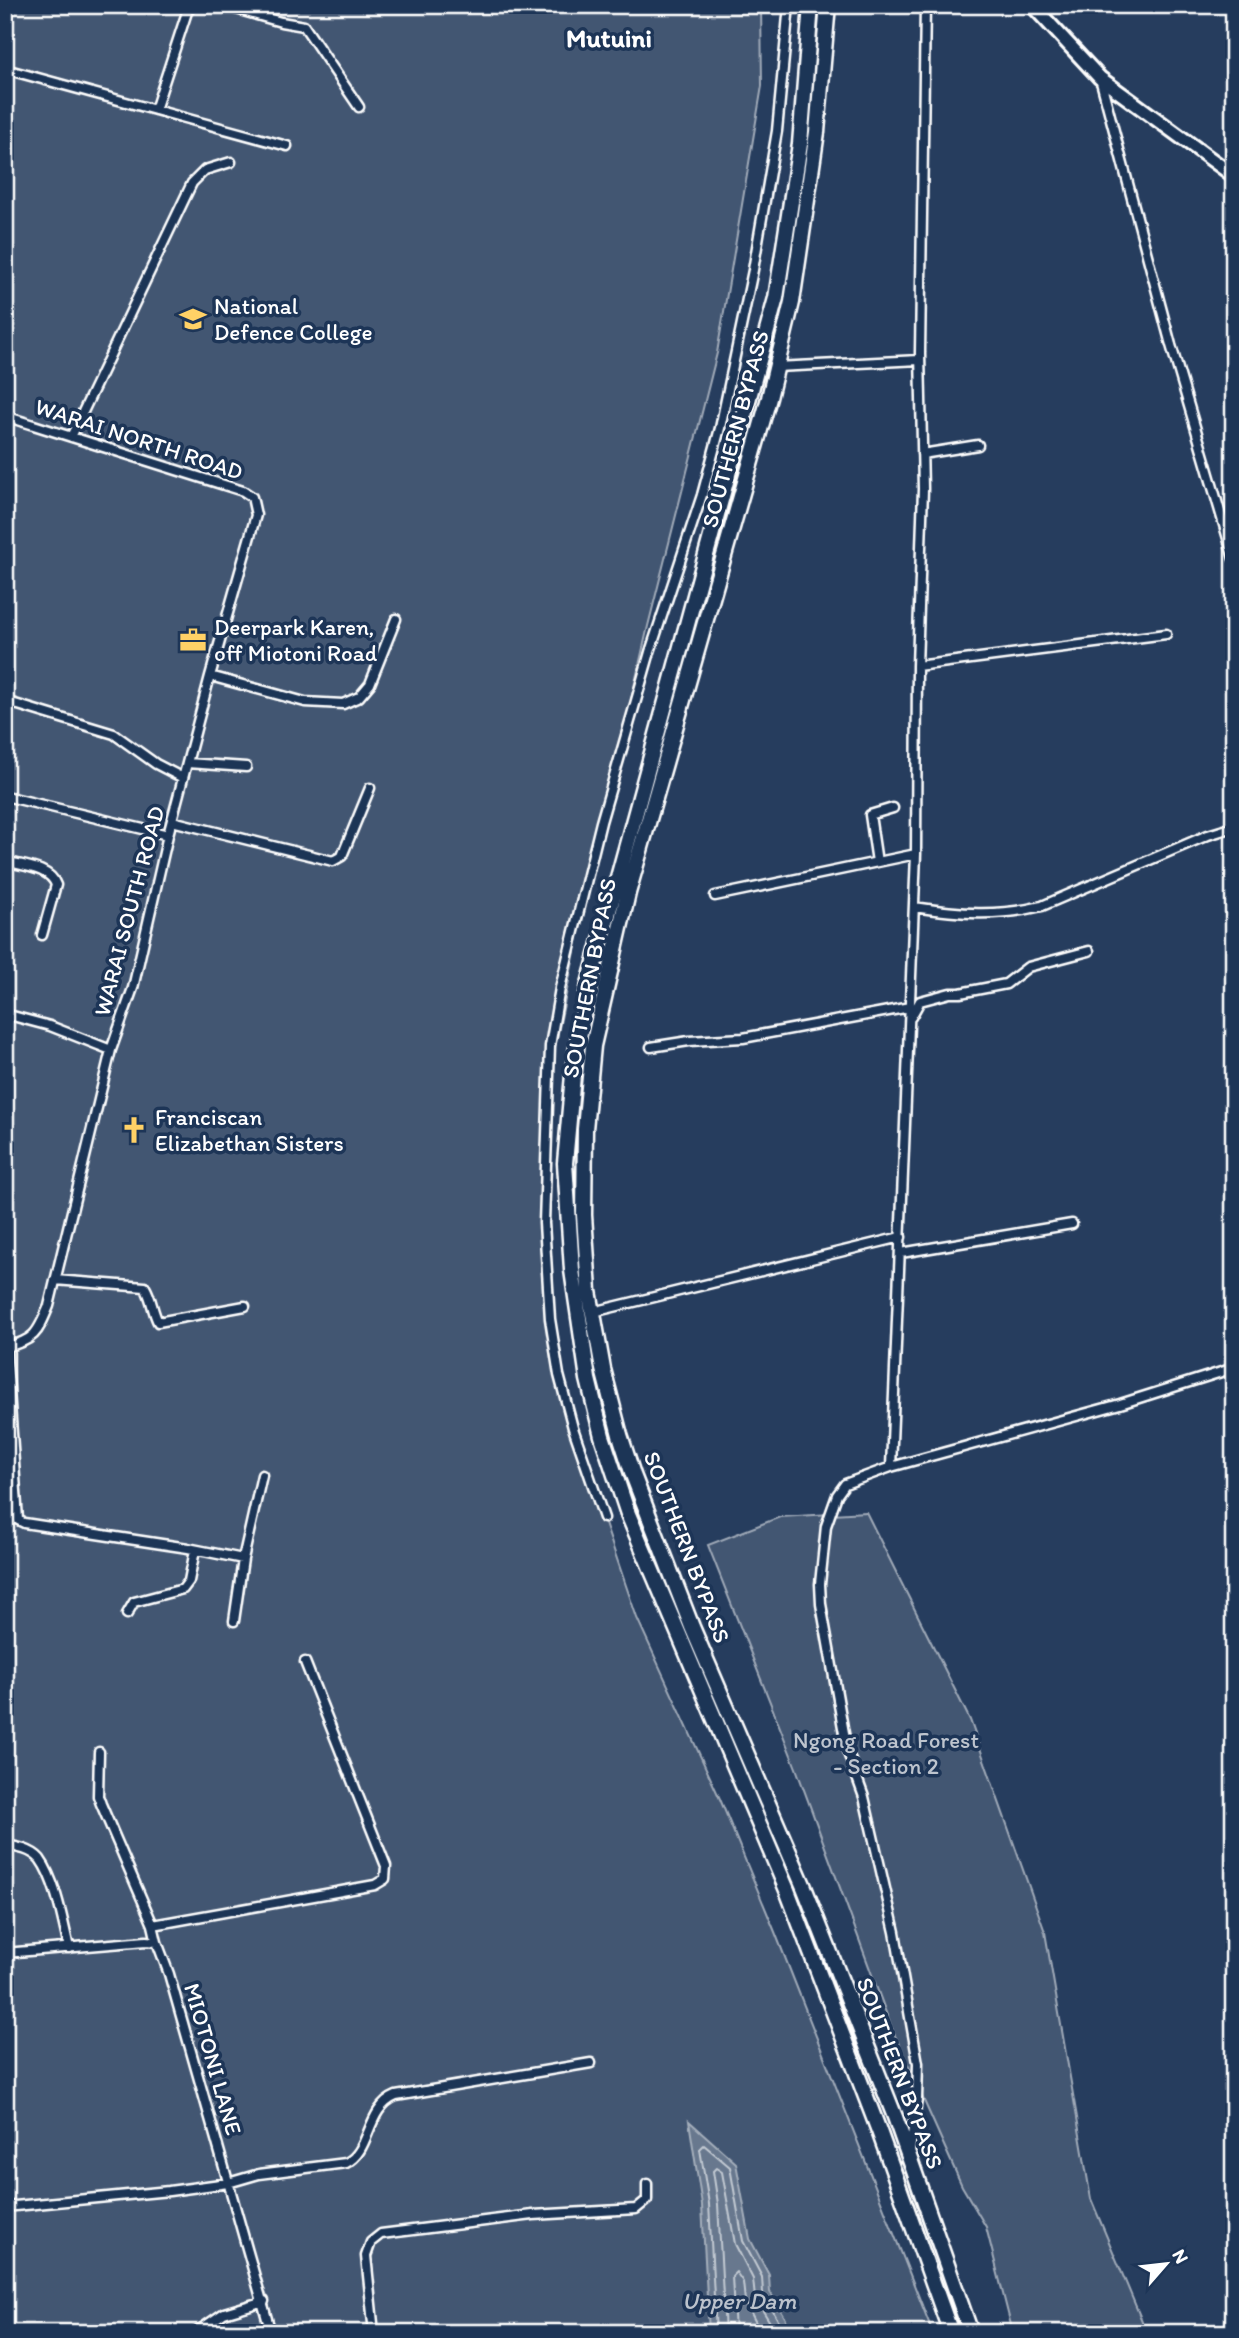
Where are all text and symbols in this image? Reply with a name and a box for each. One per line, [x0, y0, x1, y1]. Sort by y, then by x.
district label: Mutuini [566, 22, 652, 54]
place label: National Defence College [214, 292, 373, 346]
school or university icon: National Defence College [178, 304, 208, 334]
street label: SOUTHERN BYPASS [695, 327, 775, 531]
street label: WARAI NORTH ROAD [32, 392, 246, 486]
place label: Deerpark Karen, off Miotoni Road [214, 613, 378, 667]
office icon: Deerpark Karen, off Miotoni Road [178, 625, 208, 655]
street label: WARAI SOUTH ROAD [87, 803, 171, 1019]
street label: SOUTHERN BYPASS [556, 876, 622, 1080]
place label: Franciscan Elizabethan Sisters [155, 1103, 344, 1157]
church icon: Franciscan Elizabethan Sisters [119, 1115, 149, 1145]
street label: SOUTHERN BYPASS [638, 1447, 736, 1647]
park label: Ngong Road Forest - Section 2 [793, 1726, 979, 1780]
street label: SOUTHERN BYPASS [851, 1973, 949, 2173]
street label: MIOTONI LANE [178, 1980, 248, 2138]
north arrow [1130, 2230, 1200, 2300]
text: N [1167, 2245, 1194, 2267]
water label: Upper Dam [682, 2286, 797, 2315]

